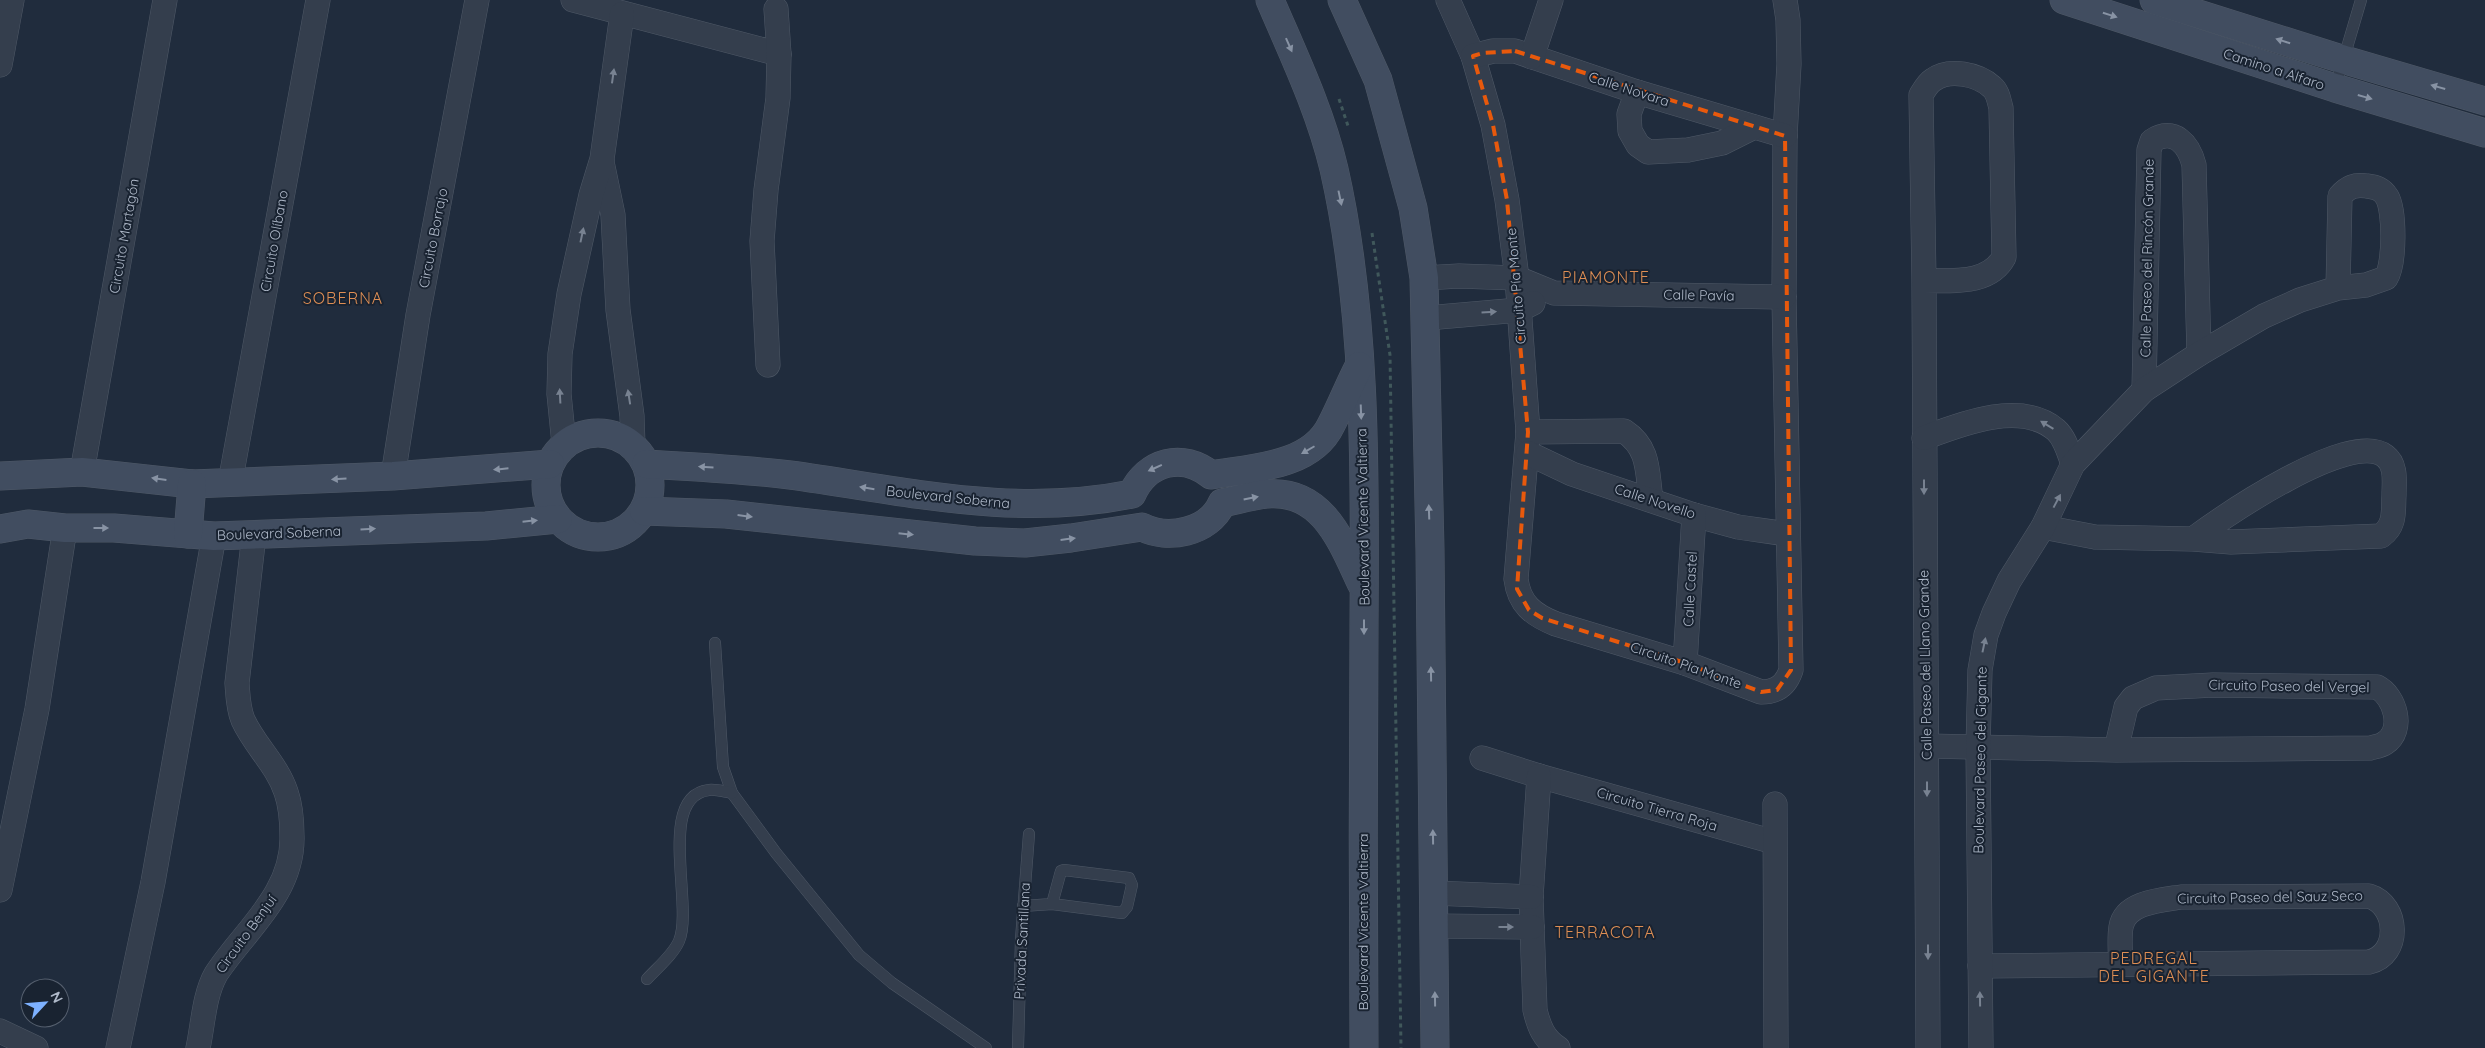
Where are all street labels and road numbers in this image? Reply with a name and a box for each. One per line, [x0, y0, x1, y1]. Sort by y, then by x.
street label: Camino a Alfaro [2221, 44, 2327, 94]
street label: Calle Novara [1586, 67, 1672, 111]
street label: Calle Paseo del Rincón Grande [2136, 158, 2158, 357]
street label: Circuito Martagón [105, 177, 143, 295]
street label: Circuito Borrajo [415, 187, 451, 289]
street label: Circuito Olíbano [256, 189, 292, 293]
street label: Circuito Pía Monte [1502, 227, 1530, 345]
street label: Calle Pavía [1663, 285, 1735, 305]
street label: Boulevard Vicente Valtierra [1352, 428, 1374, 606]
street label: Calle Novello [1612, 479, 1698, 523]
street label: Boulevard Soberna [885, 482, 1011, 512]
street label: Boulevard Soberna [217, 522, 341, 544]
street label: Calle Castel [1679, 551, 1701, 627]
street label: Calle Paseo del Llano Grande [1914, 570, 1936, 760]
street label: Circuito Pía Monte [1628, 637, 1744, 693]
street label: Boulevard Paseo del Gigante [1969, 666, 1991, 854]
street label: Circuito Paseo del Vergel [2208, 676, 2370, 696]
street label: Circuito Tierra Roja [1595, 783, 1719, 835]
street label: Boulevard Vicente Valtierra [1354, 833, 1372, 1011]
street label: Privada Santillana [1010, 882, 1034, 1000]
street label: Circuito Paseo del Sauz Seco [2177, 886, 2363, 908]
street label: Circuito Benjuí [212, 891, 280, 977]

